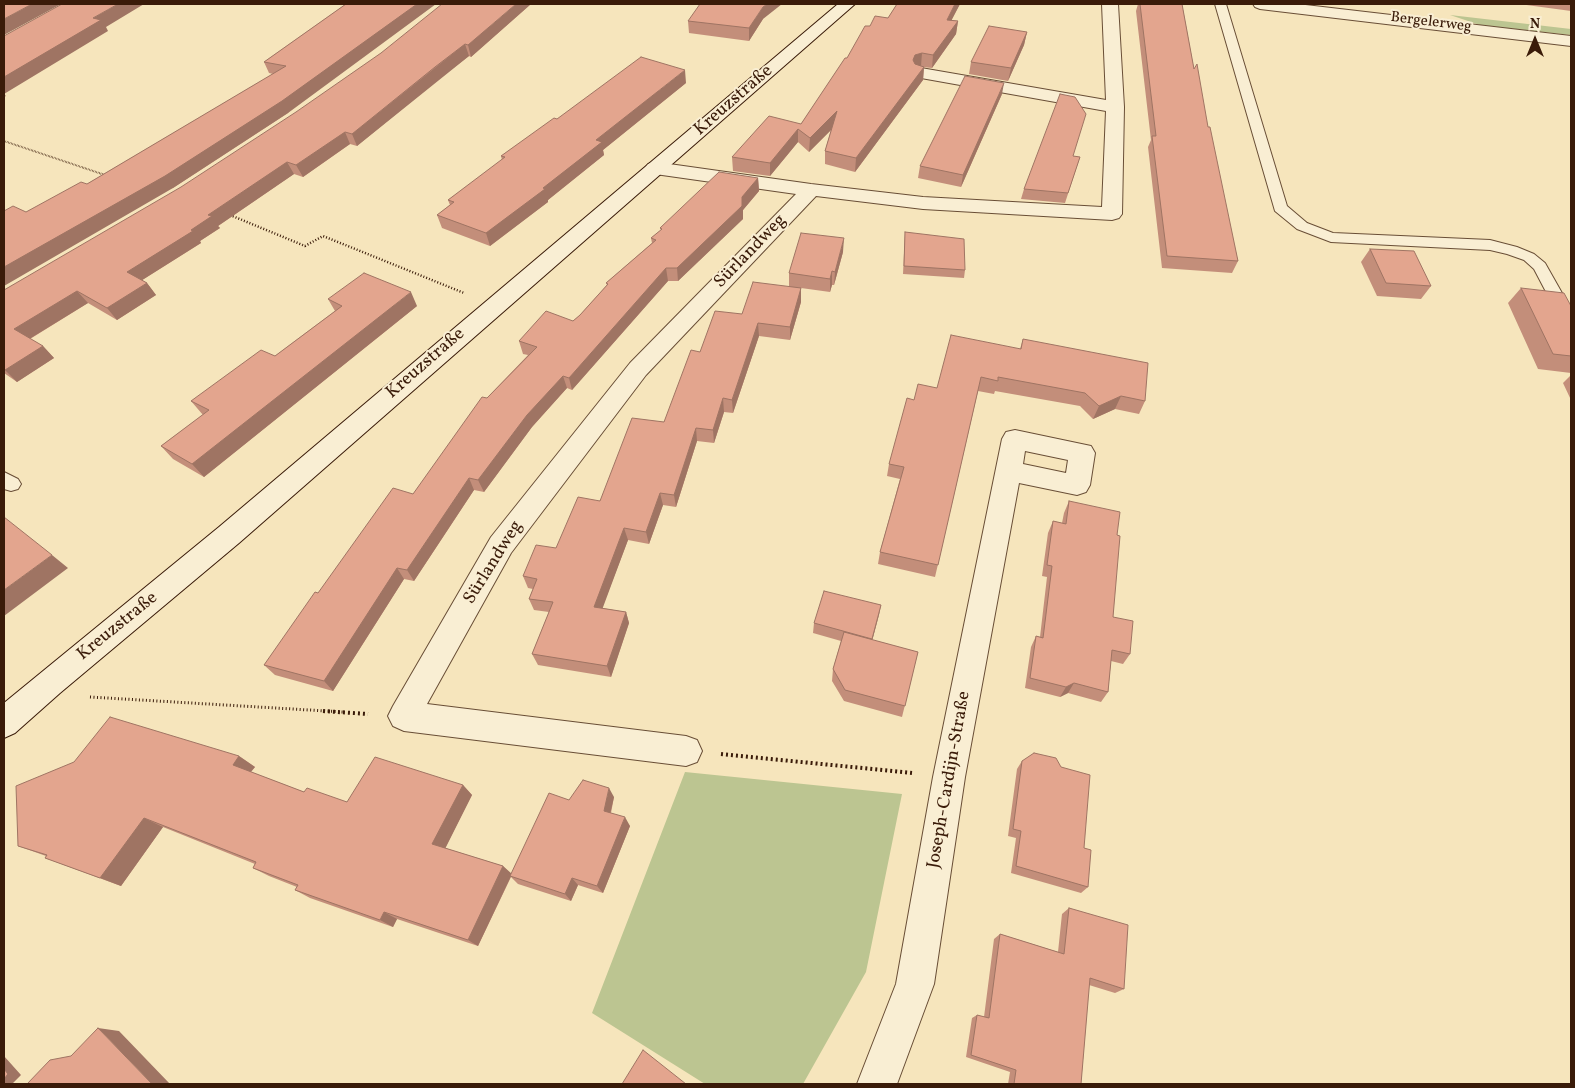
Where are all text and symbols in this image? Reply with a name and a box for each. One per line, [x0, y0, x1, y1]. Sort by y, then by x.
street label: Bergelerweg [1389, 9, 1473, 37]
north arrow [1510, 15, 1560, 65]
text: N [1530, 15, 1540, 34]
street label: Kreuzstraße [690, 61, 778, 141]
street label: Sürlandweg [710, 211, 792, 293]
street label: Kreuzstraße [382, 324, 470, 404]
street label: Sürlandweg [460, 517, 528, 609]
street label: Kreuzstraße [73, 588, 163, 666]
street label: Joseph-Cardijn-Straße [924, 690, 976, 870]

